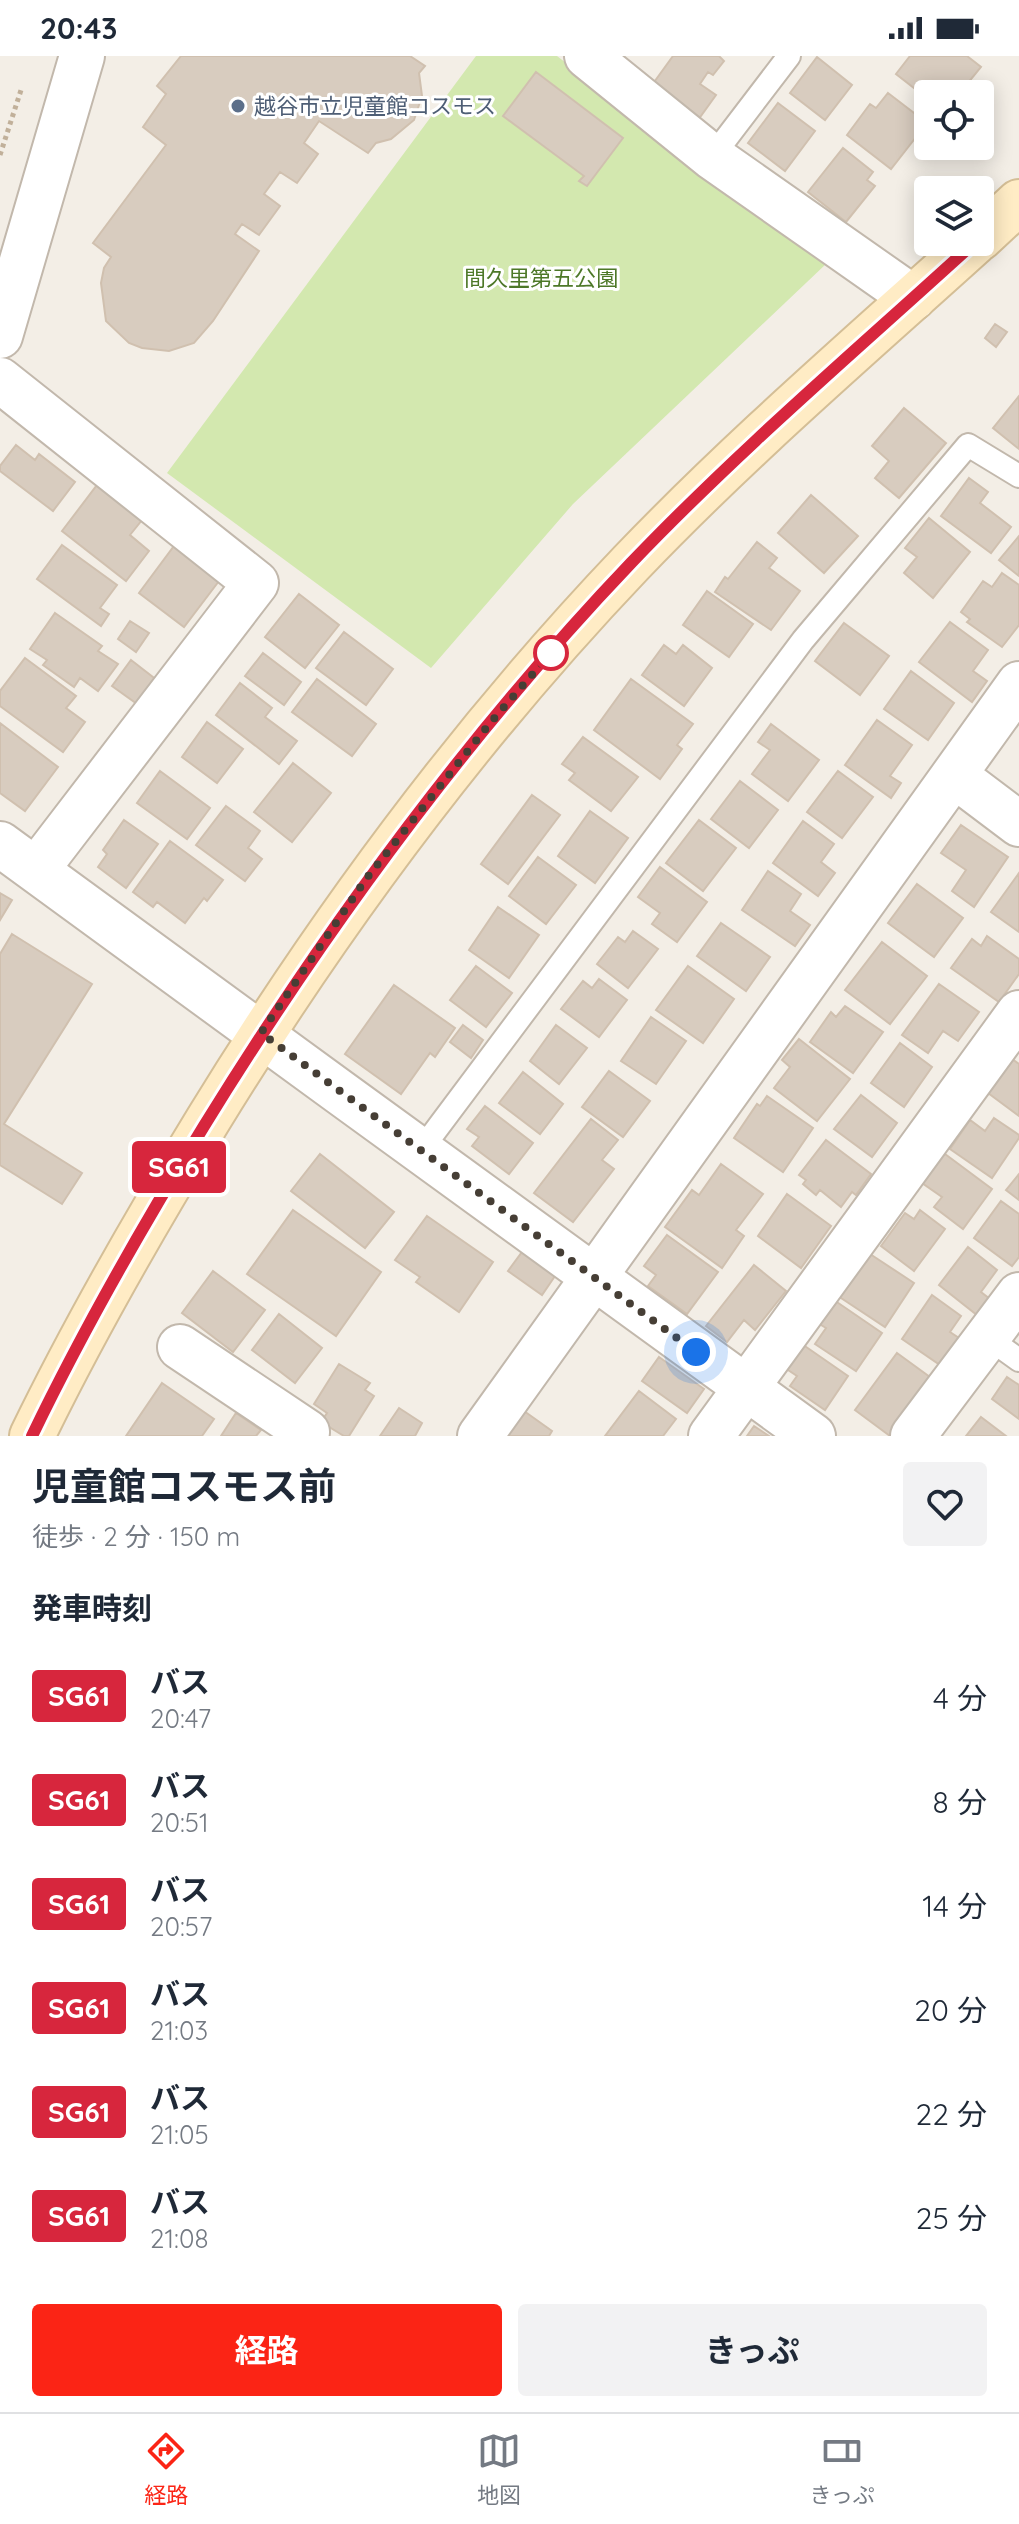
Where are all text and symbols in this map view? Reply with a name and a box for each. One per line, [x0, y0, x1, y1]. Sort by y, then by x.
text: 20:43 [40, 9, 117, 47]
map controls [914, 80, 994, 256]
button: locate [914, 80, 994, 160]
place label: 越谷市立児童館コスモス [254, 92, 496, 120]
marker: 越谷市立児童館コスモス [229, 97, 247, 115]
button: layers [914, 176, 994, 256]
park label: 間久里第五公園 [464, 264, 618, 292]
unlabelled marker [534, 636, 568, 670]
line badge: SG61 [123, 1141, 235, 1193]
text: SG61 [148, 1149, 210, 1184]
your location [676, 1332, 716, 1372]
text: 児童館コスモス前 [32, 1462, 336, 1510]
button: heart [903, 1462, 987, 1546]
text: 徒歩 · 2 分 · 150 m [32, 1520, 240, 1553]
text: 発車時刻 [32, 1589, 152, 1627]
text: バス [150, 1663, 210, 1701]
text: SG61 [48, 1678, 110, 1713]
text: 4 分 [933, 1679, 987, 1717]
text: 20:47 [150, 1702, 211, 1735]
text: バス [150, 1767, 210, 1805]
text: SG61 [48, 1782, 110, 1817]
text: 8 分 [933, 1783, 987, 1821]
text: 20:51 [150, 1806, 209, 1839]
text: バス [150, 1871, 210, 1909]
text: SG61 [48, 1886, 110, 1921]
text: 14 分 [922, 1887, 987, 1925]
text: 20:57 [150, 1910, 212, 1943]
text: バス [150, 1975, 210, 2013]
text: SG61 [48, 1990, 110, 2025]
text: 20 分 [914, 1991, 987, 2029]
text: 21:03 [150, 2014, 208, 2047]
text: バス [150, 2079, 210, 2117]
text: SG61 [48, 2094, 110, 2129]
text: 22 分 [916, 2095, 987, 2133]
text: 21:05 [150, 2118, 209, 2151]
text: バス [150, 2183, 210, 2221]
text: SG61 [48, 2198, 110, 2233]
text: 25 分 [916, 2199, 987, 2237]
text: 21:08 [150, 2222, 208, 2255]
button: 経路 [32, 2304, 502, 2396]
button: きっぷ [518, 2304, 987, 2396]
tab: 経路 [144, 2429, 188, 2509]
tab: 地図 [477, 2429, 521, 2509]
tab: きっぷ [810, 2429, 875, 2509]

